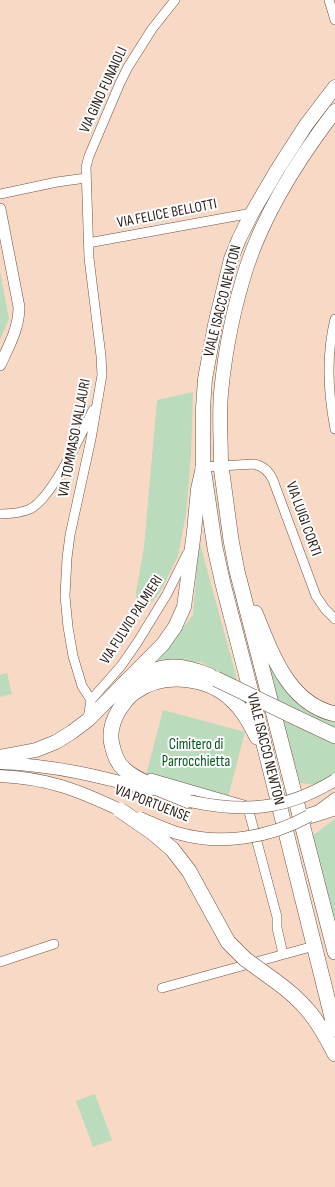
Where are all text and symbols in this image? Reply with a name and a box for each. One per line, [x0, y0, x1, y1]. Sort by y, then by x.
street label: VIA GINO FUNAIOLI [76, 44, 132, 136]
street label: VIA FELICE BELLOTTI [116, 196, 218, 232]
street label: VIALE ISACCO NEWTON [200, 243, 246, 359]
street label: VIA TOMMASO VALLAURI [55, 377, 95, 499]
street label: VIA LUIGI CORTI [281, 479, 325, 559]
street label: VIA FULVIO PALMIERI [97, 572, 167, 668]
street label: VIALE ISACCO NEWTON [242, 691, 288, 807]
park label: Cimitero di Parrocchietta [162, 736, 230, 771]
street label: VIA PORTUENSE [112, 781, 192, 827]

